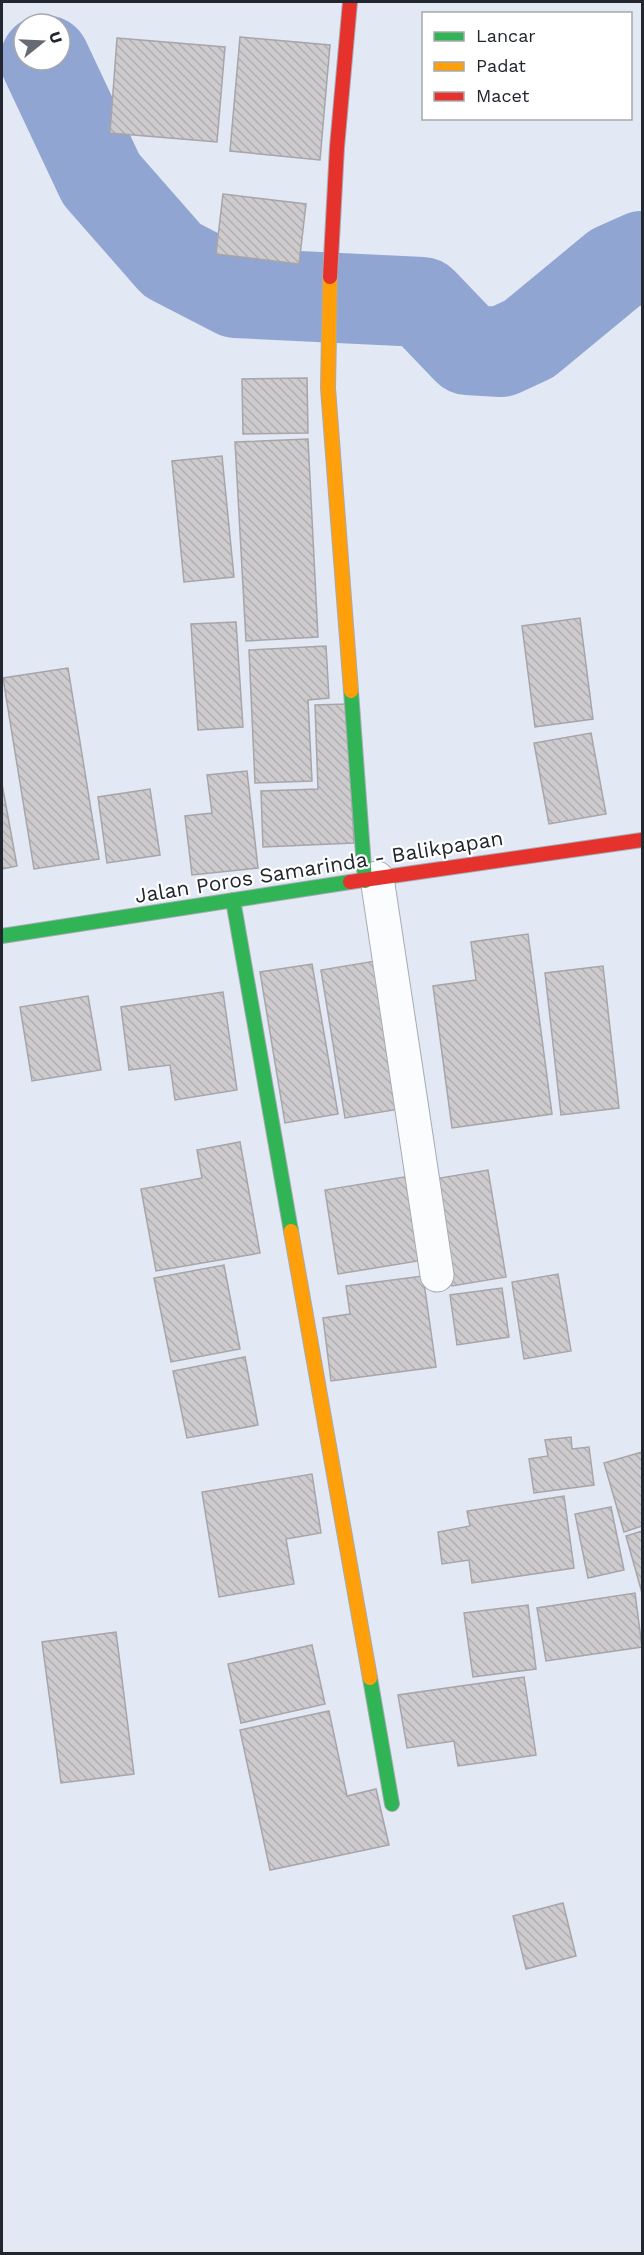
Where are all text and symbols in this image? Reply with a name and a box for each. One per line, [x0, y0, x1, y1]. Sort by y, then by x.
north arrow [12, 12, 72, 72]
legend [422, 12, 632, 120]
text: Lancar [476, 25, 536, 46]
text: U [45, 29, 67, 46]
text: Padat [476, 55, 526, 76]
text: Macet [476, 85, 530, 106]
street label: Jalan Poros Samarinda - Balikpapan [133, 825, 505, 908]

